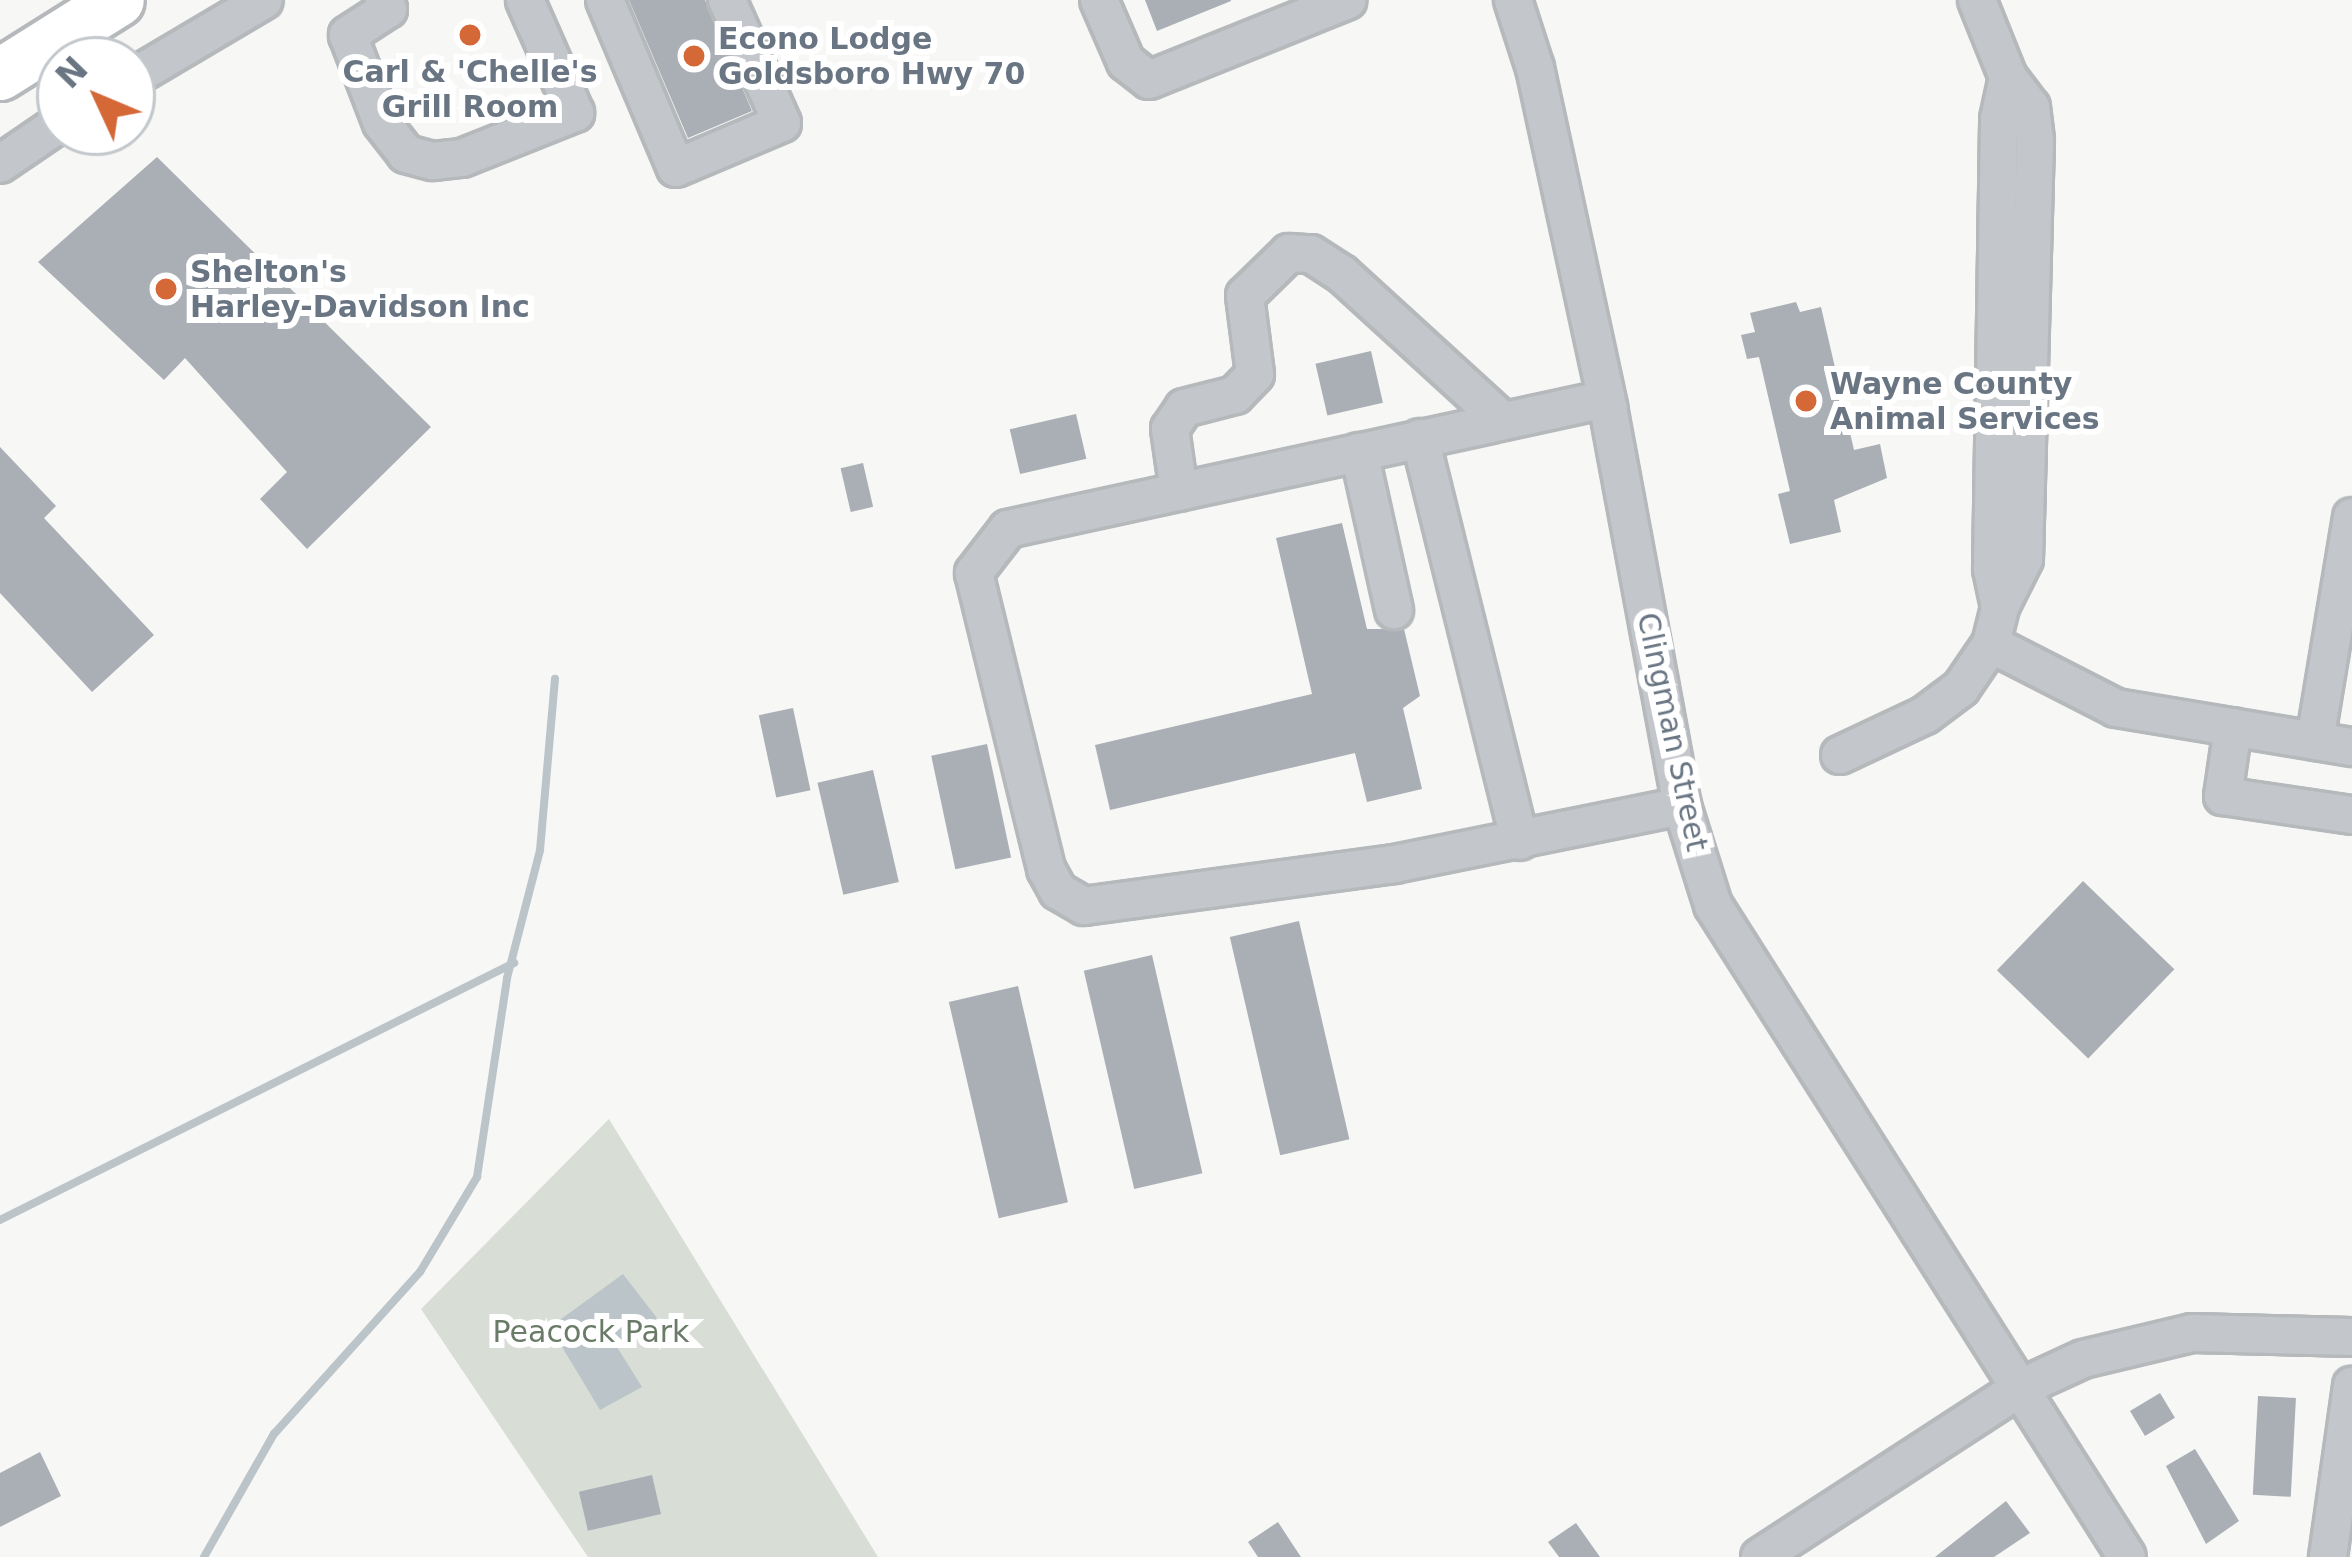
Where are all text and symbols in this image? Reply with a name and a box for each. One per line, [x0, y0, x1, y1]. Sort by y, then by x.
place label: Econo Lodge Goldsboro Hwy 70 [718, 21, 1025, 92]
marker: Carl & 'Chelle's Grill Room [457, 22, 483, 48]
north arrow [36, 36, 156, 156]
marker: Econo Lodge Goldsboro Hwy 70 [681, 43, 707, 69]
text: N [48, 49, 96, 96]
place label: Carl & 'Chelle's Grill Room [342, 54, 598, 124]
place label: Shelton's Harley-Davidson Inc [190, 254, 530, 324]
marker: Shelton's Harley-Davidson Inc [153, 276, 179, 302]
place label: Wayne County Animal Services [1830, 366, 2100, 436]
marker: Wayne County Animal Services [1793, 388, 1819, 414]
street label: Clingman Street [1629, 609, 1715, 855]
park label: Peacock Park [493, 1314, 689, 1350]

